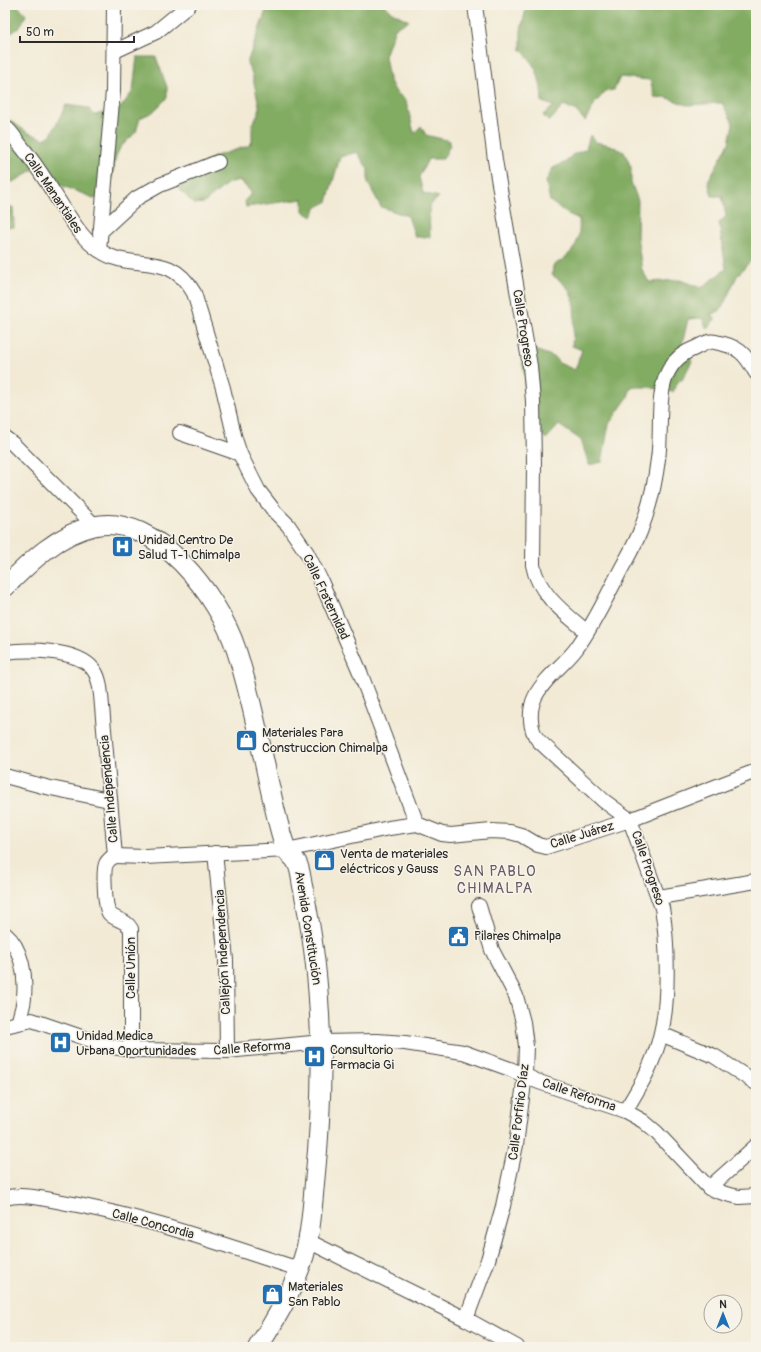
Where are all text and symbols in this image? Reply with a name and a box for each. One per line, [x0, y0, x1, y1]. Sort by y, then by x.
scale bar [20, 18, 134, 44]
text: 50 m [26, 25, 54, 40]
street label: Calle Manantiales [20, 150, 86, 236]
street label: Calle Progreso [509, 288, 537, 368]
place label: Unidad Centro De Salud T-1 Chimalpa [138, 532, 240, 563]
hospital icon: Unidad Centro De Salud T-1 Chimalpa [109, 534, 135, 560]
street label: Calle Fraternidad [299, 552, 353, 642]
place label: Materiales Para Construccion Chimalpa [262, 725, 388, 756]
shop icon: Materiales Para Construccion Chimalpa [234, 727, 260, 753]
street label: Calle Independencia [96, 734, 122, 844]
street label: Calle Juárez [548, 818, 616, 852]
street label: Calle Progreso [628, 829, 668, 907]
place label: Venta de materiales eléctricos y Gauss [340, 846, 448, 877]
shop icon: Venta de materiales eléctricos y Gauss [311, 848, 337, 874]
district label: SAN PABLO CHIMALPA [453, 862, 537, 898]
street label: Avenida Constitución [291, 870, 325, 986]
street label: Callejón Independencia [212, 889, 234, 1015]
public building icon: Pilares Chimalpa [445, 923, 471, 949]
place label: Pilares Chimalpa [474, 928, 561, 944]
street label: Calle Unión [123, 937, 139, 999]
place label: Unidad Medica Urbana Oportunidades [76, 1028, 196, 1059]
hospital icon: Unidad Medica Urbana Oportunidades [48, 1030, 74, 1056]
street label: Calle Reforma [213, 1037, 291, 1059]
place label: Consultorio Farmacia Gi [330, 1042, 394, 1073]
hospital icon: Consultorio Farmacia Gi [301, 1044, 327, 1070]
street label: Calle Porfirio Díaz [505, 1063, 533, 1161]
street label: Calle Reforma [540, 1075, 618, 1115]
street label: Calle Concordia [110, 1205, 196, 1243]
place label: Materiales San Pablo [288, 1279, 343, 1310]
shop icon: Materiales San Pablo [260, 1281, 286, 1307]
north arrow [703, 1294, 743, 1334]
text: N [719, 1298, 727, 1311]

